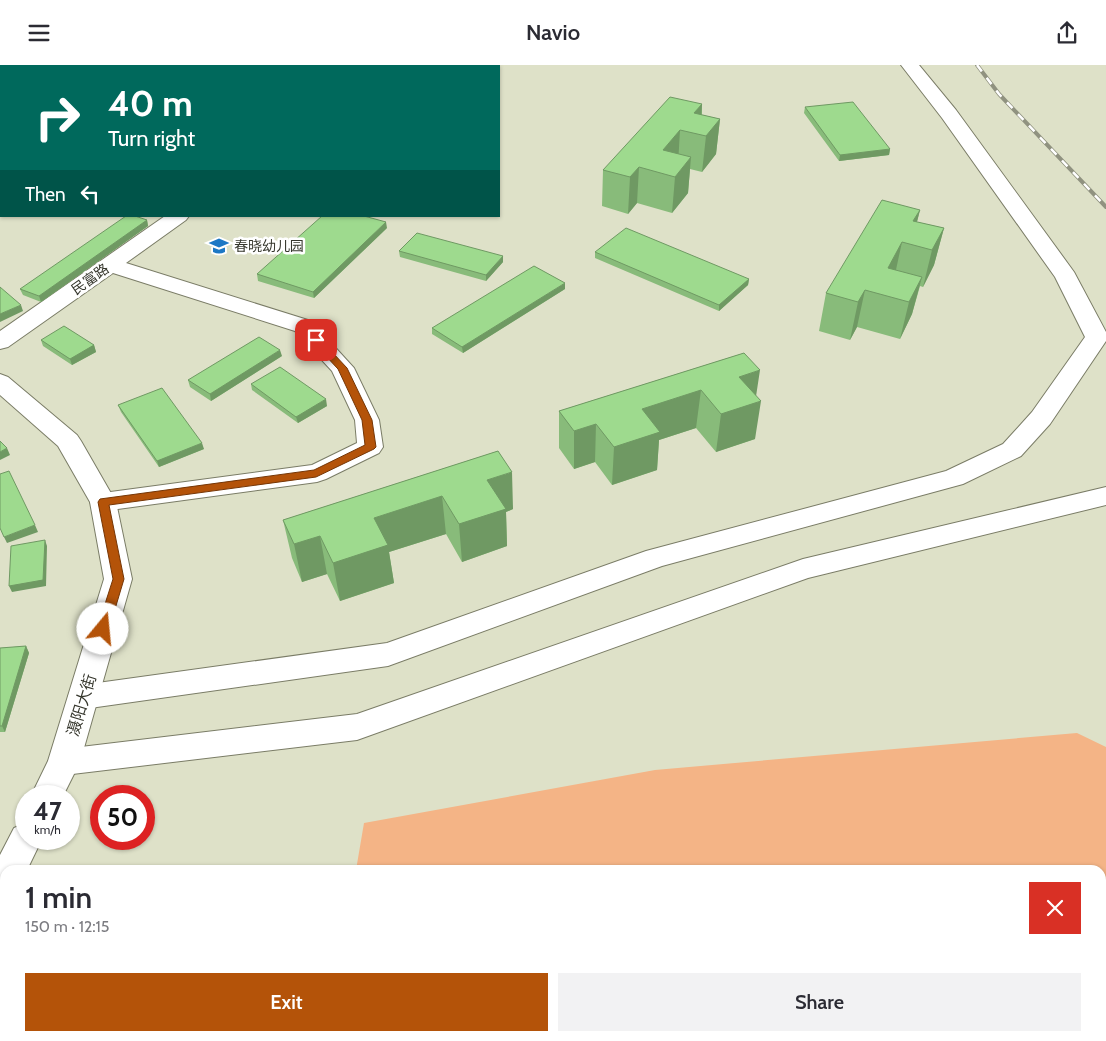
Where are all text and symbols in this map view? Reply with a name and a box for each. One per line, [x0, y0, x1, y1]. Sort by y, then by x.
icon: menu [25, 19, 53, 47]
text: Navio [526, 19, 580, 46]
icon: share [1053, 19, 1081, 47]
text: 40 m [108, 82, 193, 125]
icon: right [25, 85, 90, 150]
text: Turn right [108, 125, 195, 152]
icon: left [76, 180, 104, 208]
text: Then [25, 183, 66, 206]
school or university icon: 春晓幼儿园 [208, 235, 230, 257]
place label: 春晓幼儿园 [234, 237, 304, 255]
street label: 民富路 [68, 260, 112, 298]
pin [295, 319, 337, 361]
icon: arrive [302, 326, 330, 354]
position arrow [76, 602, 128, 654]
street label: 滠阳大街 [63, 672, 100, 739]
speed limit sign: 50 [90, 785, 155, 850]
text: 47 [33, 796, 62, 826]
text: km/h [34, 822, 61, 837]
text: 1 min [25, 879, 92, 916]
button: close [1029, 882, 1081, 934]
text: 150 m · 12:15 [25, 917, 109, 936]
button: Exit [25, 973, 548, 1031]
button: Share [558, 973, 1081, 1031]

